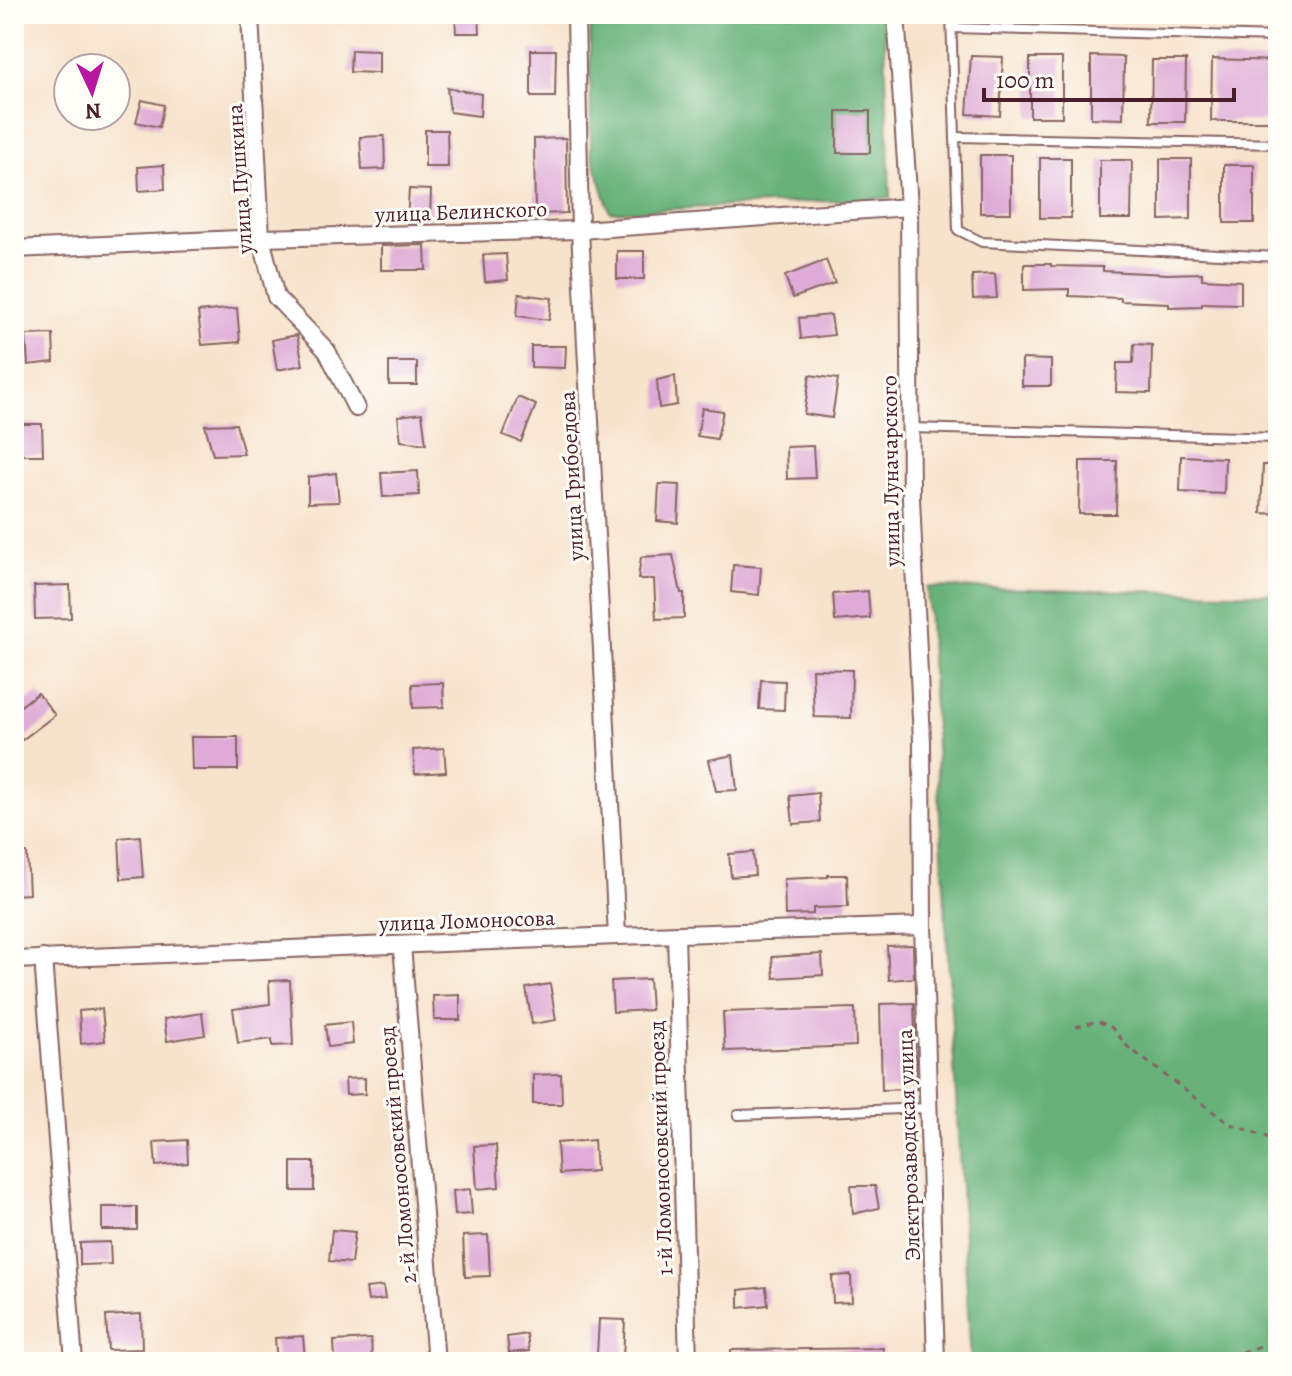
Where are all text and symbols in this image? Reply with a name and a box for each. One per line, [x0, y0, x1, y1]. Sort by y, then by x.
north arrow [52, 52, 132, 132]
scale bar [984, 52, 1234, 102]
text: 100 m [996, 64, 1055, 96]
text: N [84, 95, 102, 126]
street label: улица Пушкина [220, 102, 260, 256]
street label: улица Белинского [373, 194, 548, 230]
street label: улица Луначарского [874, 375, 908, 568]
street label: улица Грибоедова [553, 389, 591, 563]
street label: улица Ломоносова [377, 903, 556, 939]
street label: 1-й Ломоносовский проезд [642, 1020, 680, 1276]
street label: 2-й Ломоносовский проезд [372, 1025, 424, 1285]
street label: Электрозаводская улица [890, 1028, 928, 1262]

